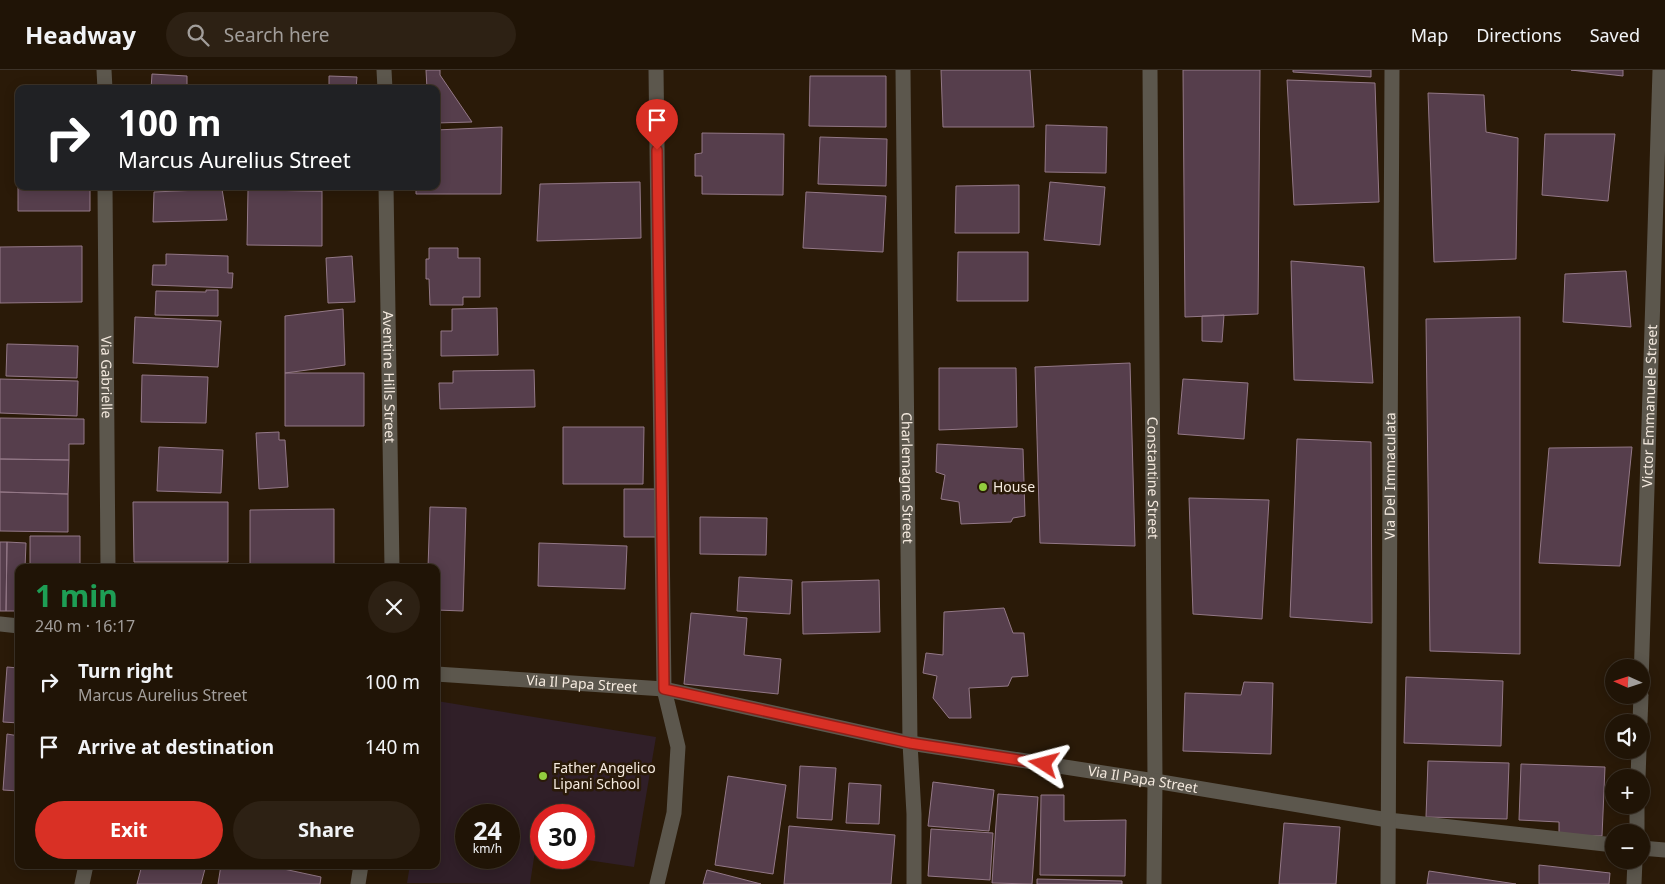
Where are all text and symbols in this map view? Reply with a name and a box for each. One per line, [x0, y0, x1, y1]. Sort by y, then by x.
search box [166, 12, 516, 57]
text: Headway [25, 18, 136, 51]
icon: search [184, 21, 212, 49]
text: Search here [224, 22, 330, 48]
text: Map [1411, 23, 1448, 47]
text: Directions [1476, 23, 1562, 47]
text: Saved [1590, 23, 1640, 47]
text: 100 m [118, 99, 221, 146]
pin [636, 99, 678, 150]
icon: right [35, 105, 100, 170]
icon: arrive [643, 106, 671, 134]
text: Marcus Aurelius Street [118, 144, 351, 174]
street label: Aventine Hills Street [379, 311, 400, 443]
street label: Victor Emmanuele Street [1637, 324, 1661, 488]
street label: Via Gabrielle [97, 336, 117, 419]
street label: Charlemagne Street [898, 412, 918, 544]
street label: Via Del Immaculata [1380, 412, 1399, 540]
street label: Constantine Street [1143, 417, 1163, 539]
place label: House [993, 477, 1035, 496]
marker: House [977, 481, 989, 493]
text: 1 min [35, 575, 118, 616]
button: close [368, 581, 420, 633]
text: 240 m · 16:17 [35, 615, 135, 637]
text: Turn right [78, 658, 173, 684]
north arrow [1605, 659, 1650, 704]
map controls [1605, 659, 1650, 869]
icon: right [35, 668, 63, 696]
text: 100 m [365, 669, 420, 695]
street label: Via Il Papa Street [526, 670, 638, 696]
text: Marcus Aurelius Street [78, 684, 247, 706]
button: sound [1605, 714, 1650, 759]
icon: arrive [35, 733, 63, 761]
text: Arrive at destination [78, 734, 274, 760]
text: 140 m [365, 734, 420, 760]
position arrow [1017, 737, 1069, 789]
place label: Father Angelico Lipani School [553, 758, 656, 793]
street label: Via Il Papa Street [1087, 761, 1199, 797]
button: + [1605, 769, 1650, 814]
marker: Father Angelico Lipani School [537, 770, 549, 782]
button: Exit [35, 801, 223, 859]
button: Share [233, 801, 420, 859]
speed limit sign: 30 [530, 804, 595, 869]
text: 24 [473, 813, 502, 847]
button: − [1605, 824, 1650, 869]
text: km/h [473, 840, 502, 857]

